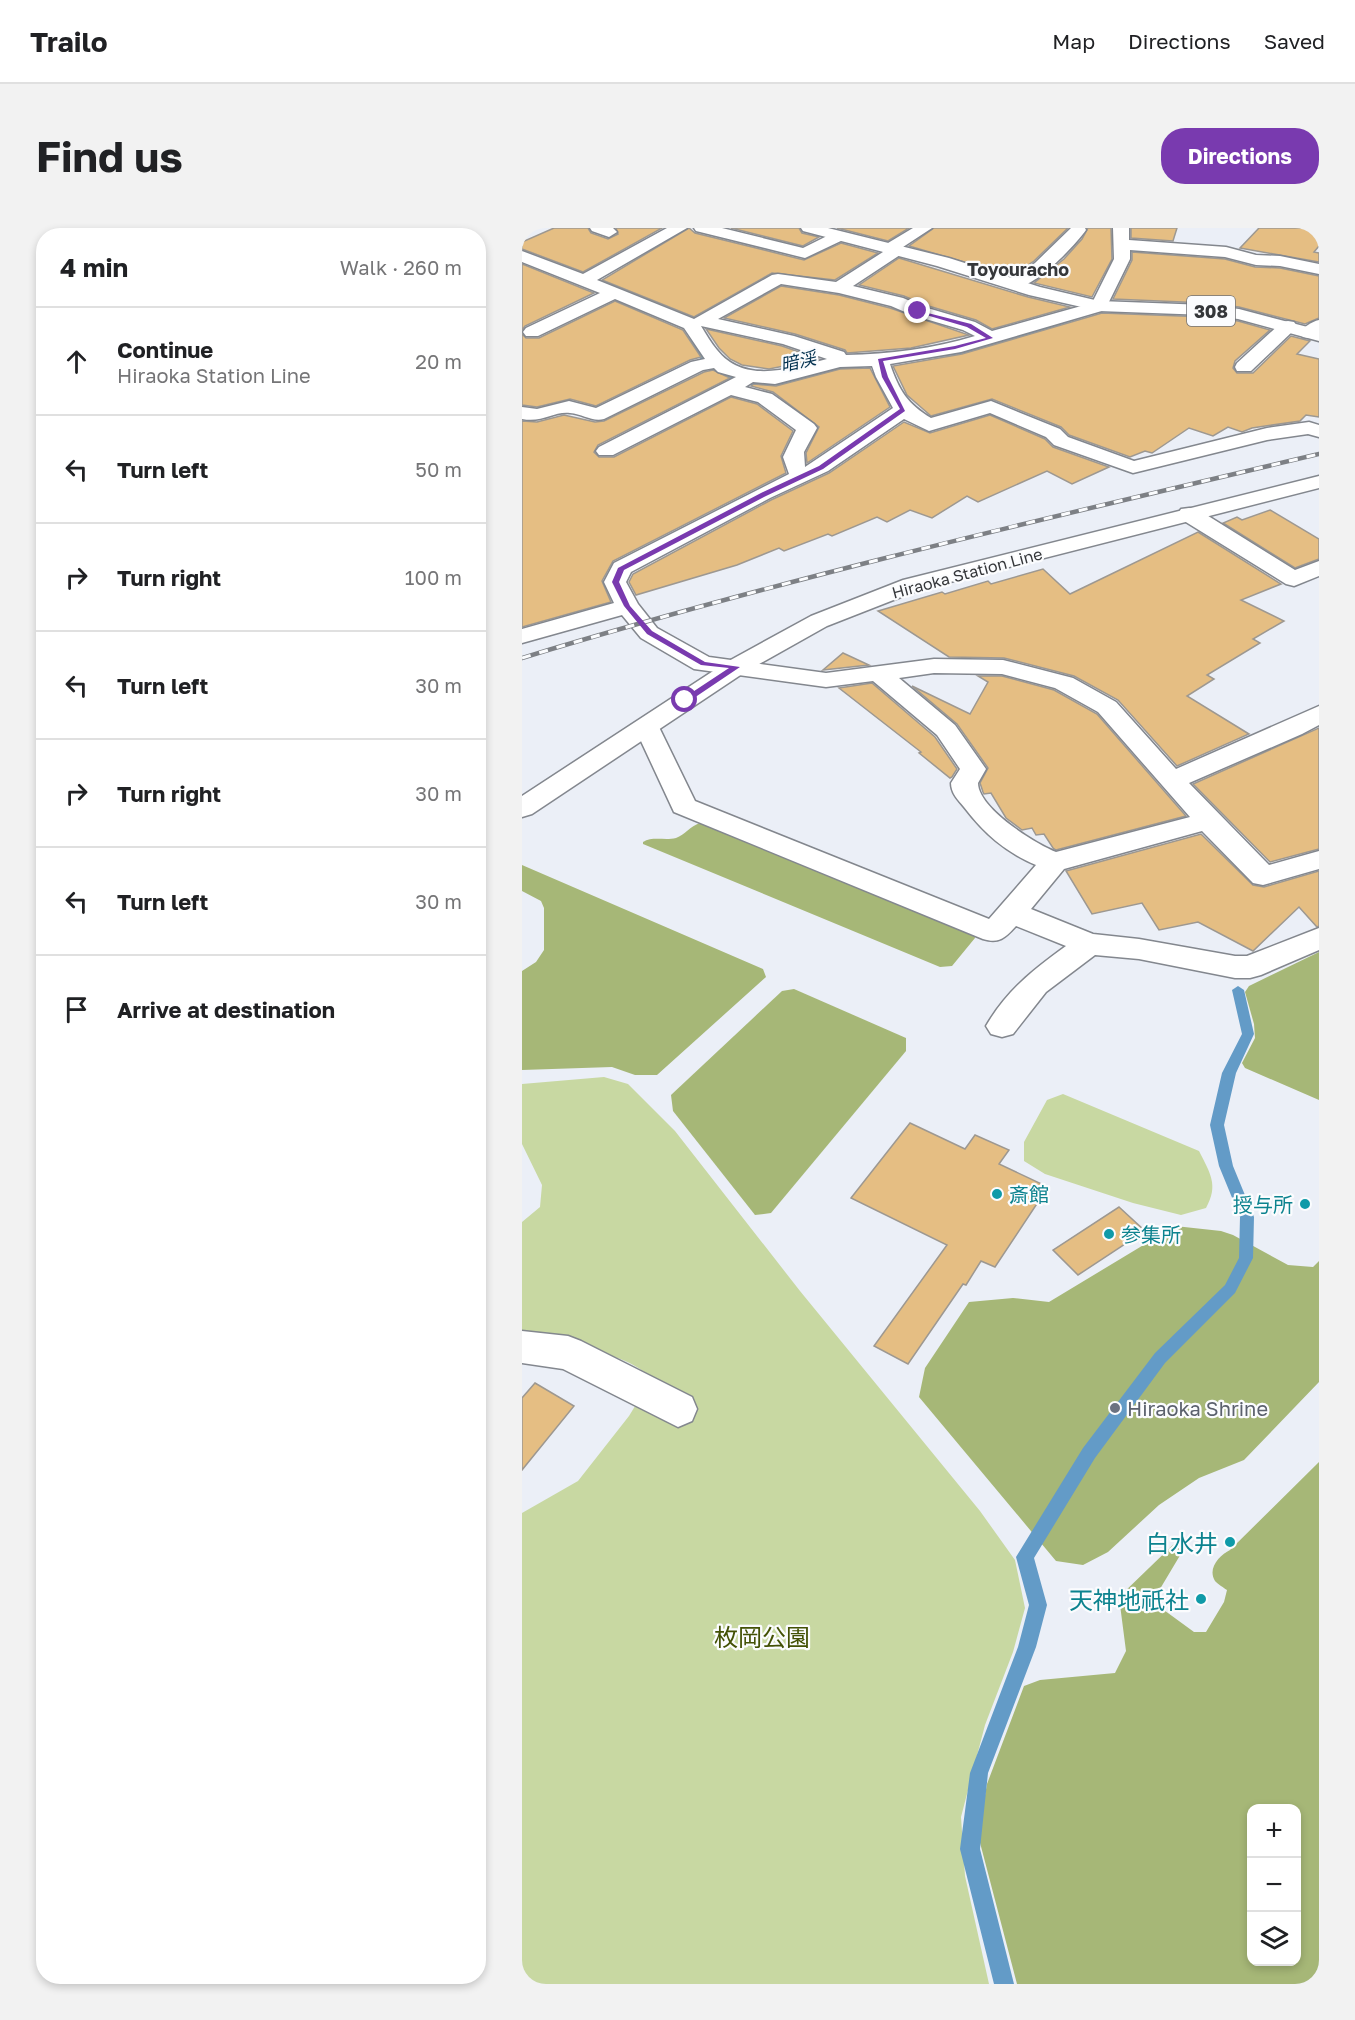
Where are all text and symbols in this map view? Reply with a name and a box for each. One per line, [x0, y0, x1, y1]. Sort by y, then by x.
text: Trailo [30, 25, 108, 58]
text: Map [1052, 28, 1095, 54]
text: Directions [1128, 28, 1231, 54]
text: Saved [1264, 28, 1325, 54]
button: Directions [1161, 128, 1319, 184]
text: Find us [36, 131, 183, 181]
text: 4 min [60, 252, 128, 283]
text: Walk · 260 m [340, 255, 462, 279]
district label: Toyouracho [967, 258, 1069, 280]
road number: 308 [1187, 296, 1235, 326]
route end [904, 297, 930, 323]
text: Continue [117, 336, 213, 363]
icon: ahead [60, 345, 93, 378]
water label: 暗渓 [778, 346, 820, 376]
text: 20 m [415, 349, 462, 373]
text: Hiraoka Station Line [117, 363, 311, 387]
icon: left [60, 453, 93, 486]
text: Turn left [117, 456, 208, 483]
text: 50 m [415, 457, 462, 481]
street label: Hiraoka Station Line [890, 543, 1044, 603]
icon: right [60, 561, 93, 594]
text: Turn right [117, 564, 221, 591]
text: 100 m [405, 565, 462, 589]
icon: left [60, 669, 93, 702]
text: Turn left [117, 672, 208, 699]
text: 30 m [415, 673, 462, 697]
route start [671, 686, 697, 712]
icon: right [60, 777, 93, 810]
text: Turn right [117, 780, 221, 807]
text: 30 m [415, 781, 462, 805]
icon: left [60, 885, 93, 918]
text: Turn left [117, 888, 208, 915]
text: 30 m [415, 889, 462, 913]
icon: arrive [60, 993, 93, 1026]
text: Arrive at destination [117, 996, 335, 1023]
place label: 斎館 [1009, 1182, 1049, 1206]
marker: 斎館 [990, 1187, 1004, 1201]
place label: 授与所 [1233, 1192, 1293, 1216]
marker: 授与所 [1298, 1197, 1312, 1211]
place label: 参集所 [1121, 1222, 1181, 1246]
marker: 参集所 [1102, 1227, 1116, 1241]
place label: Hiraoka Shrine [1127, 1396, 1268, 1420]
marker: Hiraoka Shrine [1108, 1401, 1122, 1415]
place label: 白水井 [1146, 1528, 1218, 1557]
marker: 白水井 [1223, 1535, 1237, 1549]
place label: 天神地祇社 [1069, 1585, 1189, 1614]
marker: 天神地祇社 [1194, 1592, 1208, 1606]
park label: 枚岡公園 [714, 1622, 810, 1651]
map controls [1247, 1804, 1301, 1966]
button: + [1247, 1804, 1301, 1858]
button: − [1247, 1858, 1301, 1912]
button: layers [1247, 1912, 1301, 1966]

